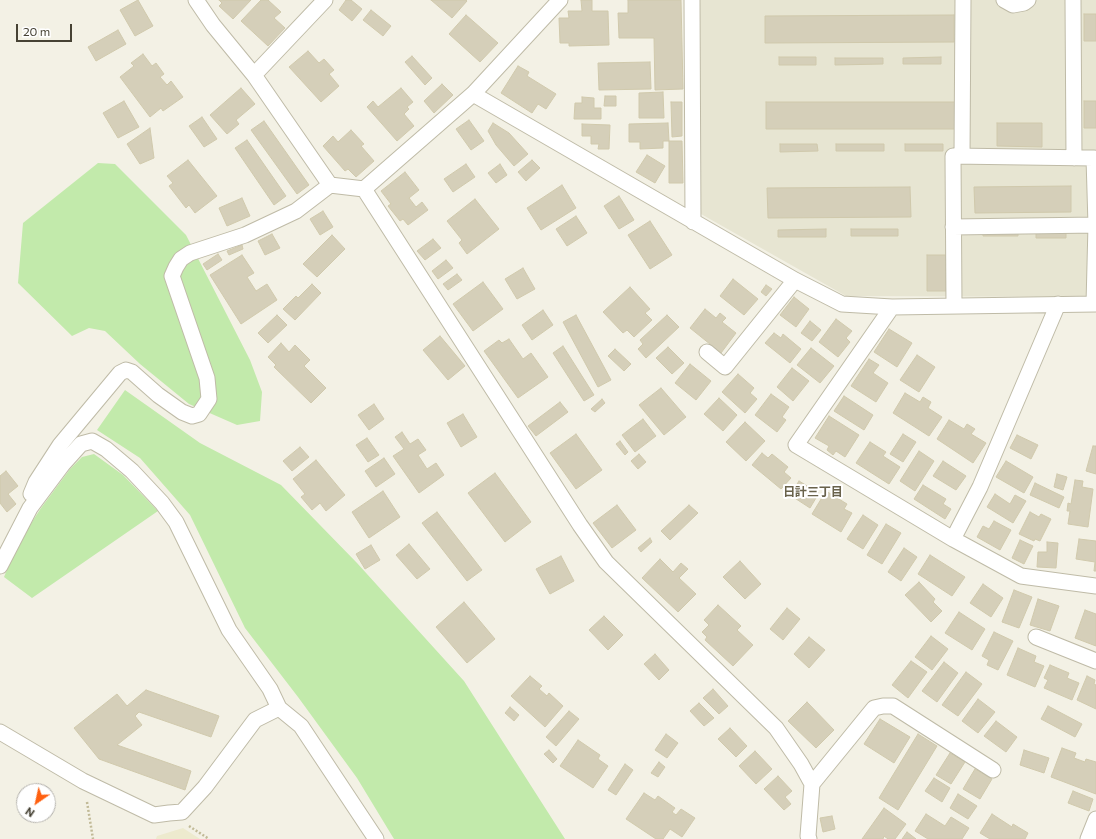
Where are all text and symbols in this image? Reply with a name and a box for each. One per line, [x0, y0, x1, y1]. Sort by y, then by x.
scale bar [18, 16, 74, 42]
text: 20 m [23, 24, 50, 38]
district label: 日計三丁目 [783, 485, 843, 499]
north arrow [16, 783, 56, 823]
text: N [23, 805, 37, 820]

